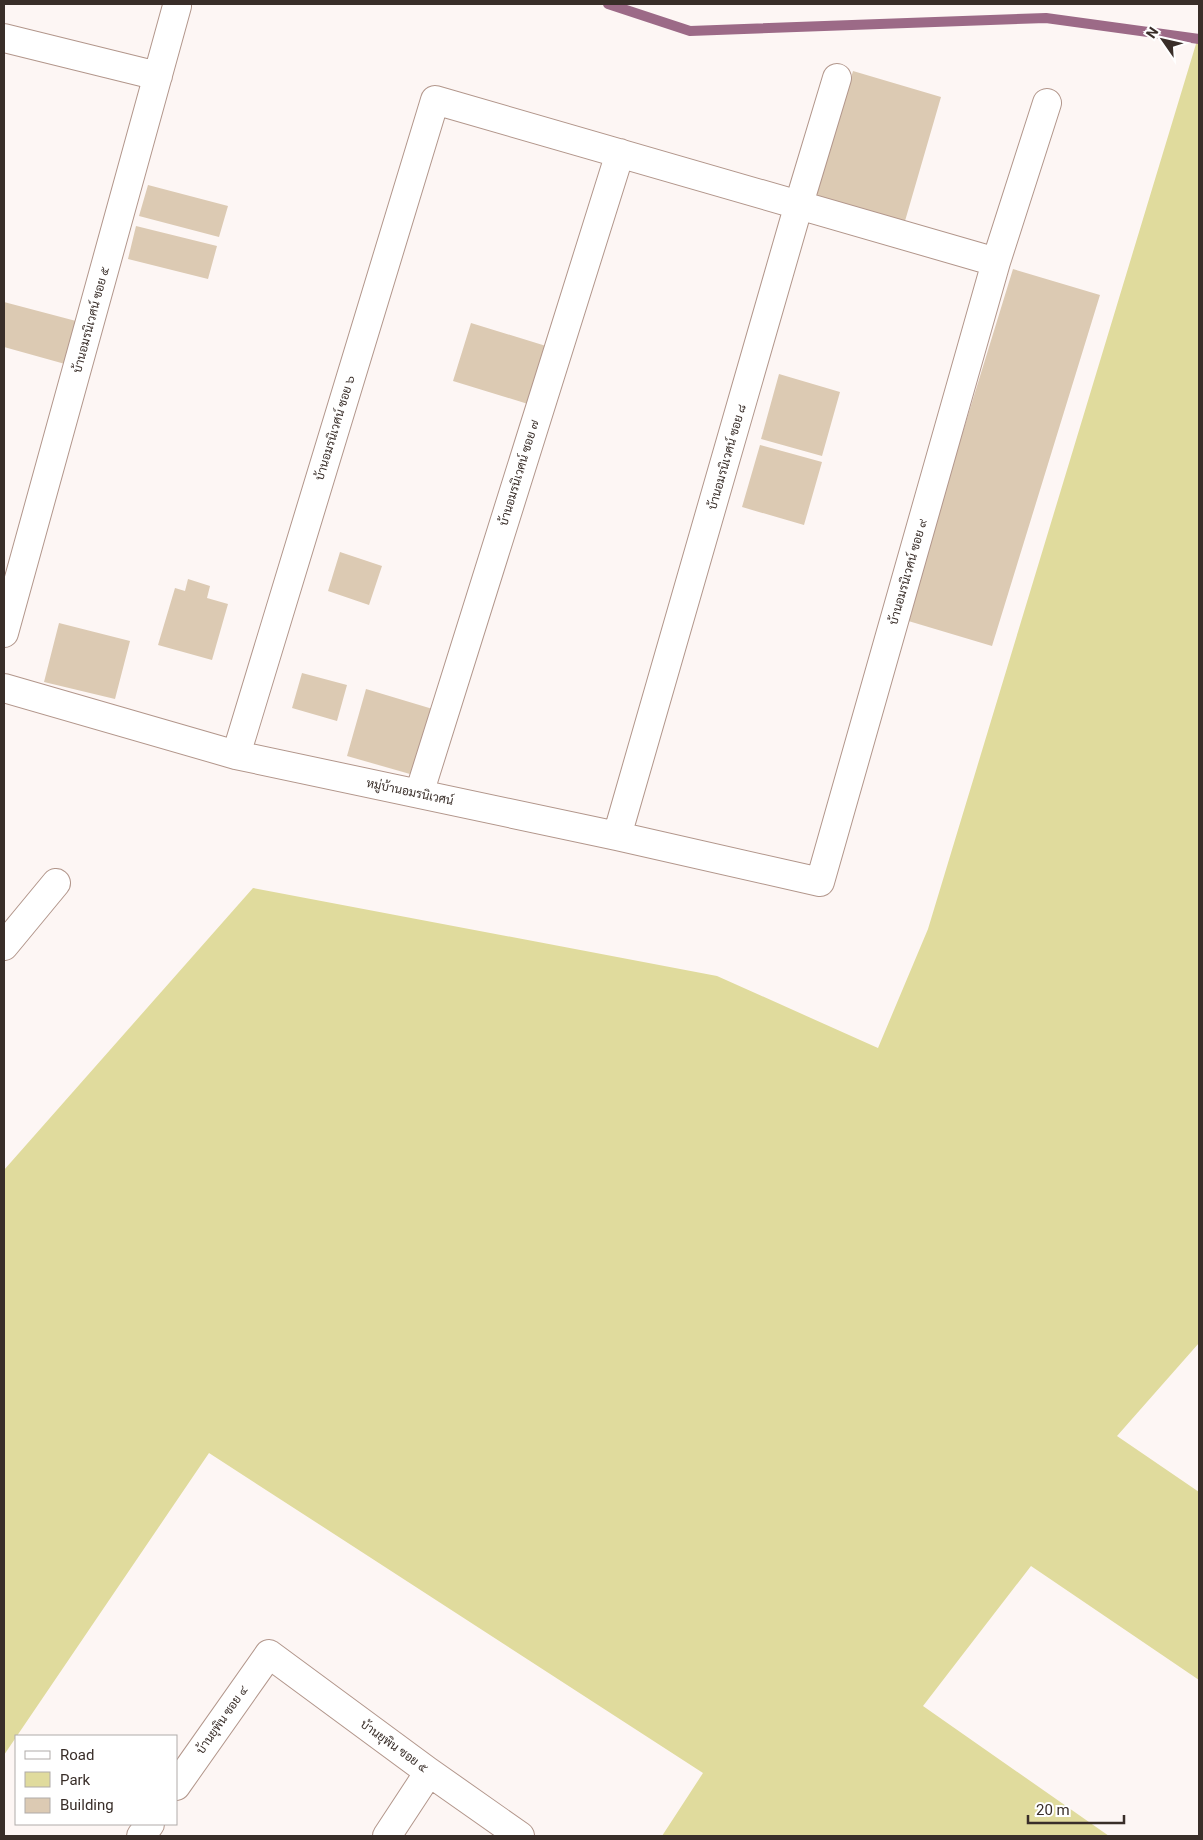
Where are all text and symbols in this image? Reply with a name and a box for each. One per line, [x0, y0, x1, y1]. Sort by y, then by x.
north arrow [1138, 15, 1188, 65]
text: N [1143, 24, 1162, 41]
street label: บ้านอมรนิเวศน์ ซอย ๕ [69, 264, 112, 375]
street label: บ้านอมรนิเวศน์ ซอย ๖ [311, 373, 358, 482]
street label: บ้านอมรนิเวศน์ ซอย ๘ [704, 402, 749, 511]
street label: บ้านอมรนิเวศน์ ซอย ๗ [495, 418, 542, 528]
street label: บ้านอมรนิเวศน์ ซอย ๙ [885, 517, 930, 626]
street label: หมู่บ้านอมรนิเวศน์ [365, 775, 455, 809]
street label: บ้านยุพิน ซอย ๔ [193, 1683, 253, 1758]
street label: บ้านยุพิน ซอย ๕ [356, 1717, 431, 1777]
legend [15, 1735, 178, 1825]
text: Road [60, 1746, 94, 1764]
text: Park [60, 1771, 91, 1789]
scale bar [1028, 1792, 1124, 1824]
text: Building [60, 1796, 114, 1814]
text: 20 m [1036, 1801, 1070, 1819]

